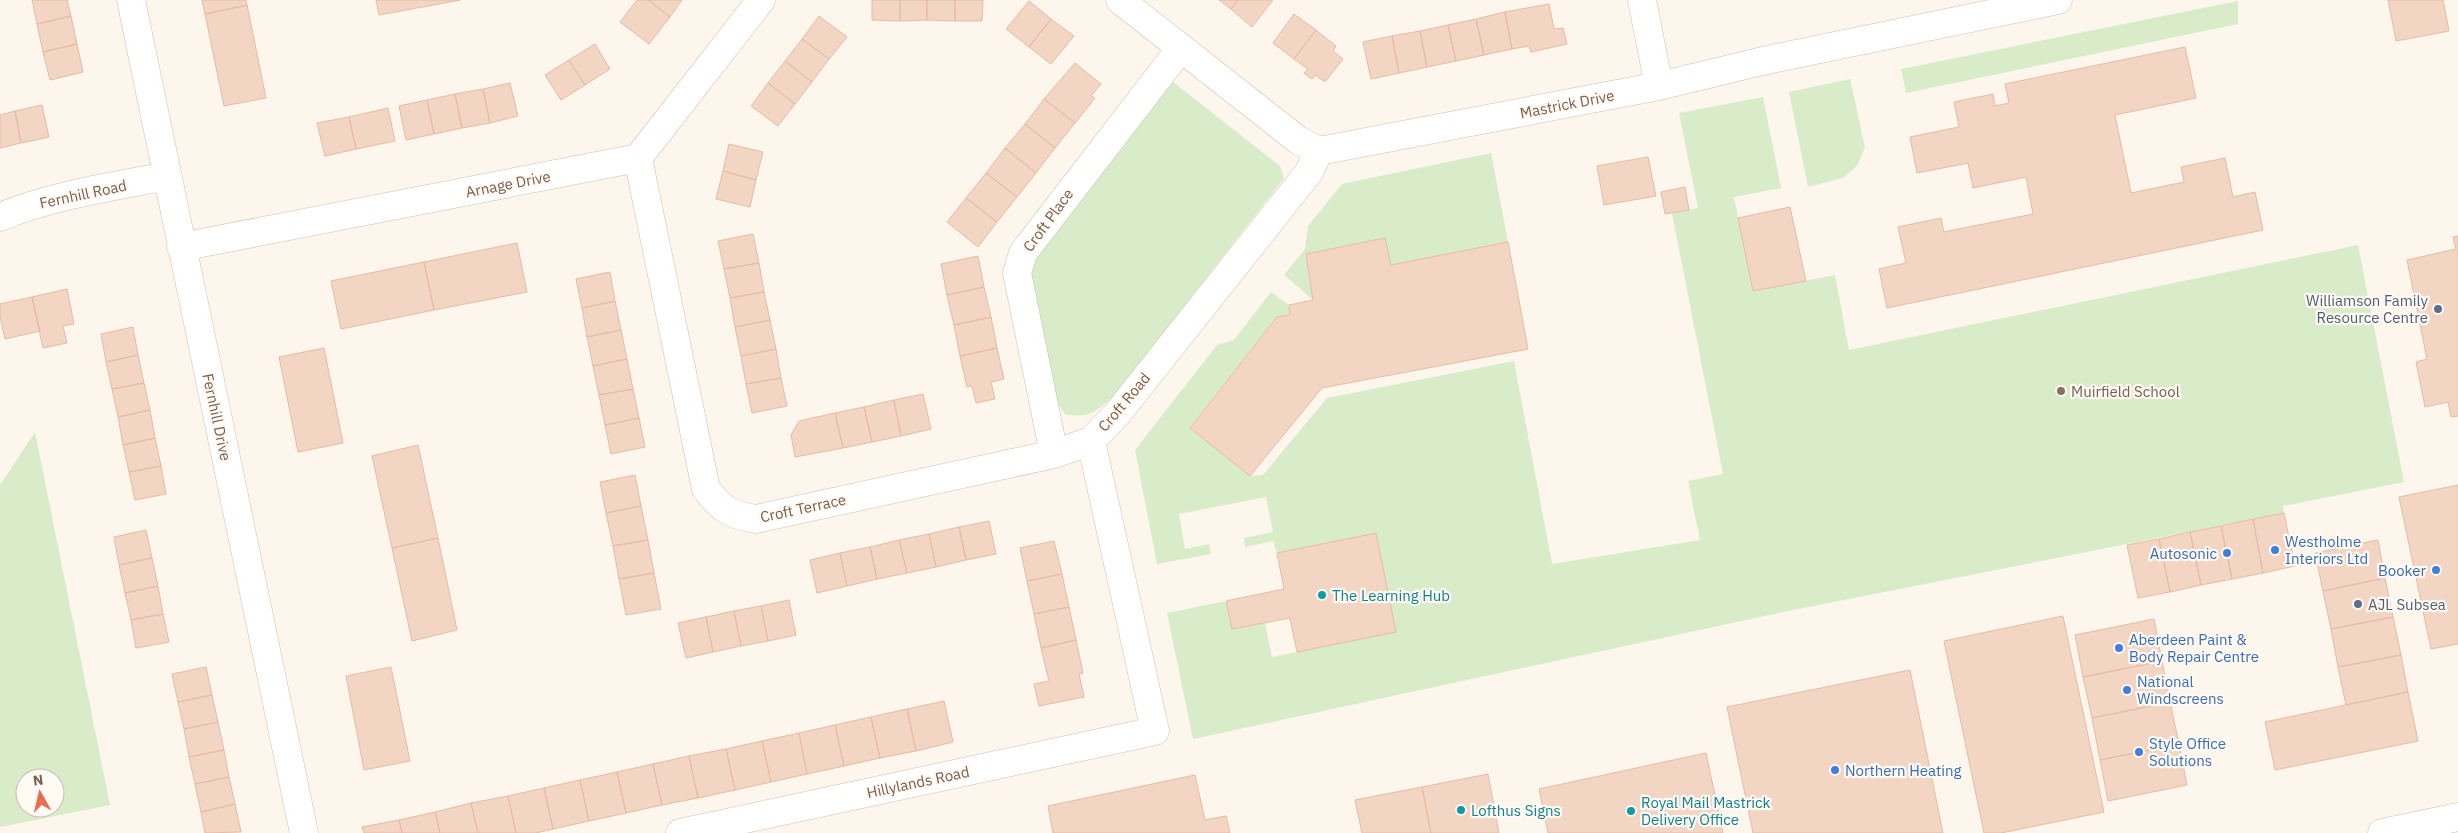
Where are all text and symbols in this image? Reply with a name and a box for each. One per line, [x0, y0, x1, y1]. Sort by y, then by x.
street label: Mastrick Drive [1518, 86, 1616, 122]
street label: Arnage Drive [464, 166, 552, 202]
street label: Fernhill Road [38, 175, 128, 213]
street label: Croft Place [1019, 185, 1077, 255]
place label: Williamson Family Resource Centre [2306, 291, 2429, 327]
marker: Williamson Family Resource Centre [2432, 303, 2444, 315]
street label: Croft Road [1094, 369, 1154, 435]
street label: Fernhill Drive [198, 372, 236, 462]
place label: Muirfield School [2071, 382, 2180, 401]
marker: Muirfield School [2055, 385, 2067, 397]
street label: Croft Terrace [758, 490, 848, 526]
place label: Westholme Interiors Ltd [2285, 532, 2368, 568]
place label: Autosonic [2150, 544, 2217, 563]
marker: Westholme Interiors Ltd [2269, 544, 2281, 556]
marker: Autosonic [2221, 547, 2233, 559]
place label: Booker [2378, 561, 2426, 580]
marker: Booker [2430, 564, 2442, 576]
place label: The Learning Hub [1332, 586, 1450, 605]
marker: The Learning Hub [1316, 589, 1328, 601]
place label: AJL Subsea [2368, 595, 2446, 614]
marker: AJL Subsea [2352, 598, 2364, 610]
place label: Aberdeen Paint & Body Repair Centre [2129, 630, 2259, 666]
marker: Aberdeen Paint & Body Repair Centre [2113, 642, 2125, 654]
place label: National Windscreens [2137, 672, 2224, 708]
marker: National Windscreens [2121, 684, 2133, 696]
place label: Style Office Solutions [2149, 734, 2226, 770]
marker: Style Office Solutions [2133, 746, 2145, 758]
place label: Northern Heating [1845, 761, 1962, 780]
street label: Hillylands Road [865, 762, 971, 802]
marker: Northern Heating [1829, 764, 1841, 776]
north arrow [15, 768, 65, 818]
text: N [32, 771, 44, 790]
place label: Royal Mail Mastrick Delivery Office [1641, 793, 1771, 829]
place label: Lofthus Signs [1471, 801, 1561, 820]
marker: Lofthus Signs [1455, 804, 1467, 816]
marker: Royal Mail Mastrick Delivery Office [1625, 805, 1637, 817]

